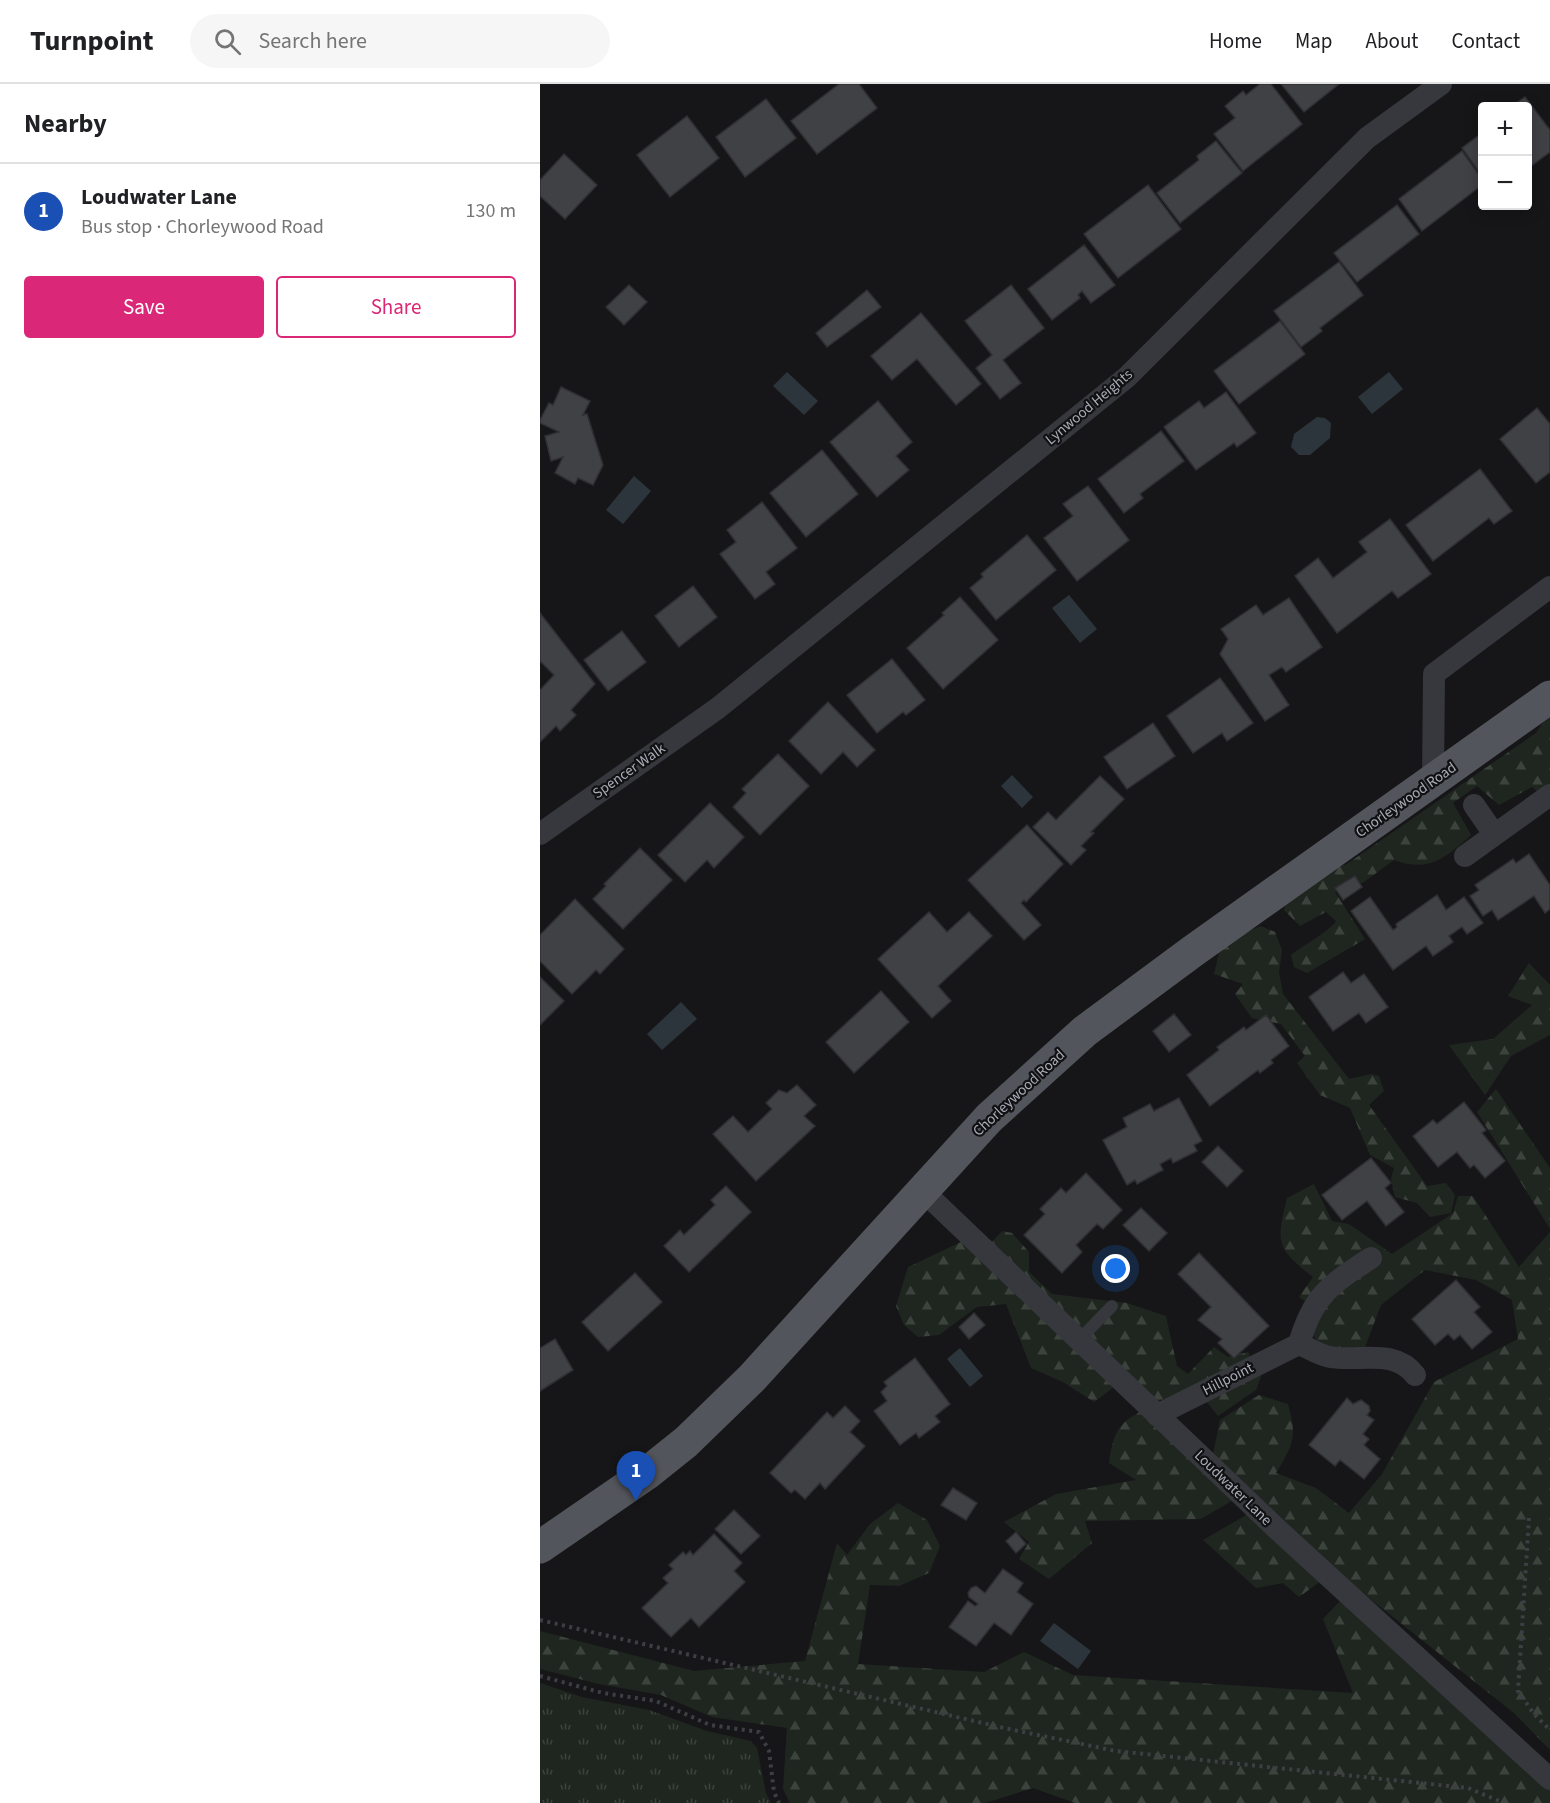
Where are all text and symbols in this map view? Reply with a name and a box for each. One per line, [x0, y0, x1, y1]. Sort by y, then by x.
search box [190, 14, 610, 68]
text: Turnpoint [30, 21, 154, 61]
icon: search [211, 25, 244, 58]
text: Search here [259, 25, 367, 57]
text: Home [1209, 26, 1262, 56]
text: Map [1295, 26, 1333, 56]
text: About [1366, 26, 1418, 56]
text: Contact [1451, 26, 1520, 56]
map controls [1478, 102, 1532, 210]
button: + [1478, 102, 1532, 156]
text: Nearby [24, 105, 107, 142]
button: − [1478, 156, 1532, 210]
text: Loudwater Lane [81, 181, 237, 213]
text: 1 [38, 197, 49, 225]
text: 130 m [466, 197, 516, 225]
text: Bus stop · Chorleywood Road [81, 213, 324, 241]
button: Save [24, 276, 264, 338]
button: Share [276, 276, 516, 338]
street label: Lynwood Heights [1041, 364, 1137, 450]
street label: Spencer Walk [588, 738, 670, 804]
street label: Chorleywood Road [1351, 757, 1461, 843]
street label: Chorleywood Road [968, 1045, 1070, 1141]
your location [1101, 1254, 1130, 1283]
street label: Hillpoint [1199, 1357, 1257, 1401]
street label: Loudwater Lane [1189, 1445, 1277, 1531]
pin: 1 [616, 1452, 656, 1501]

